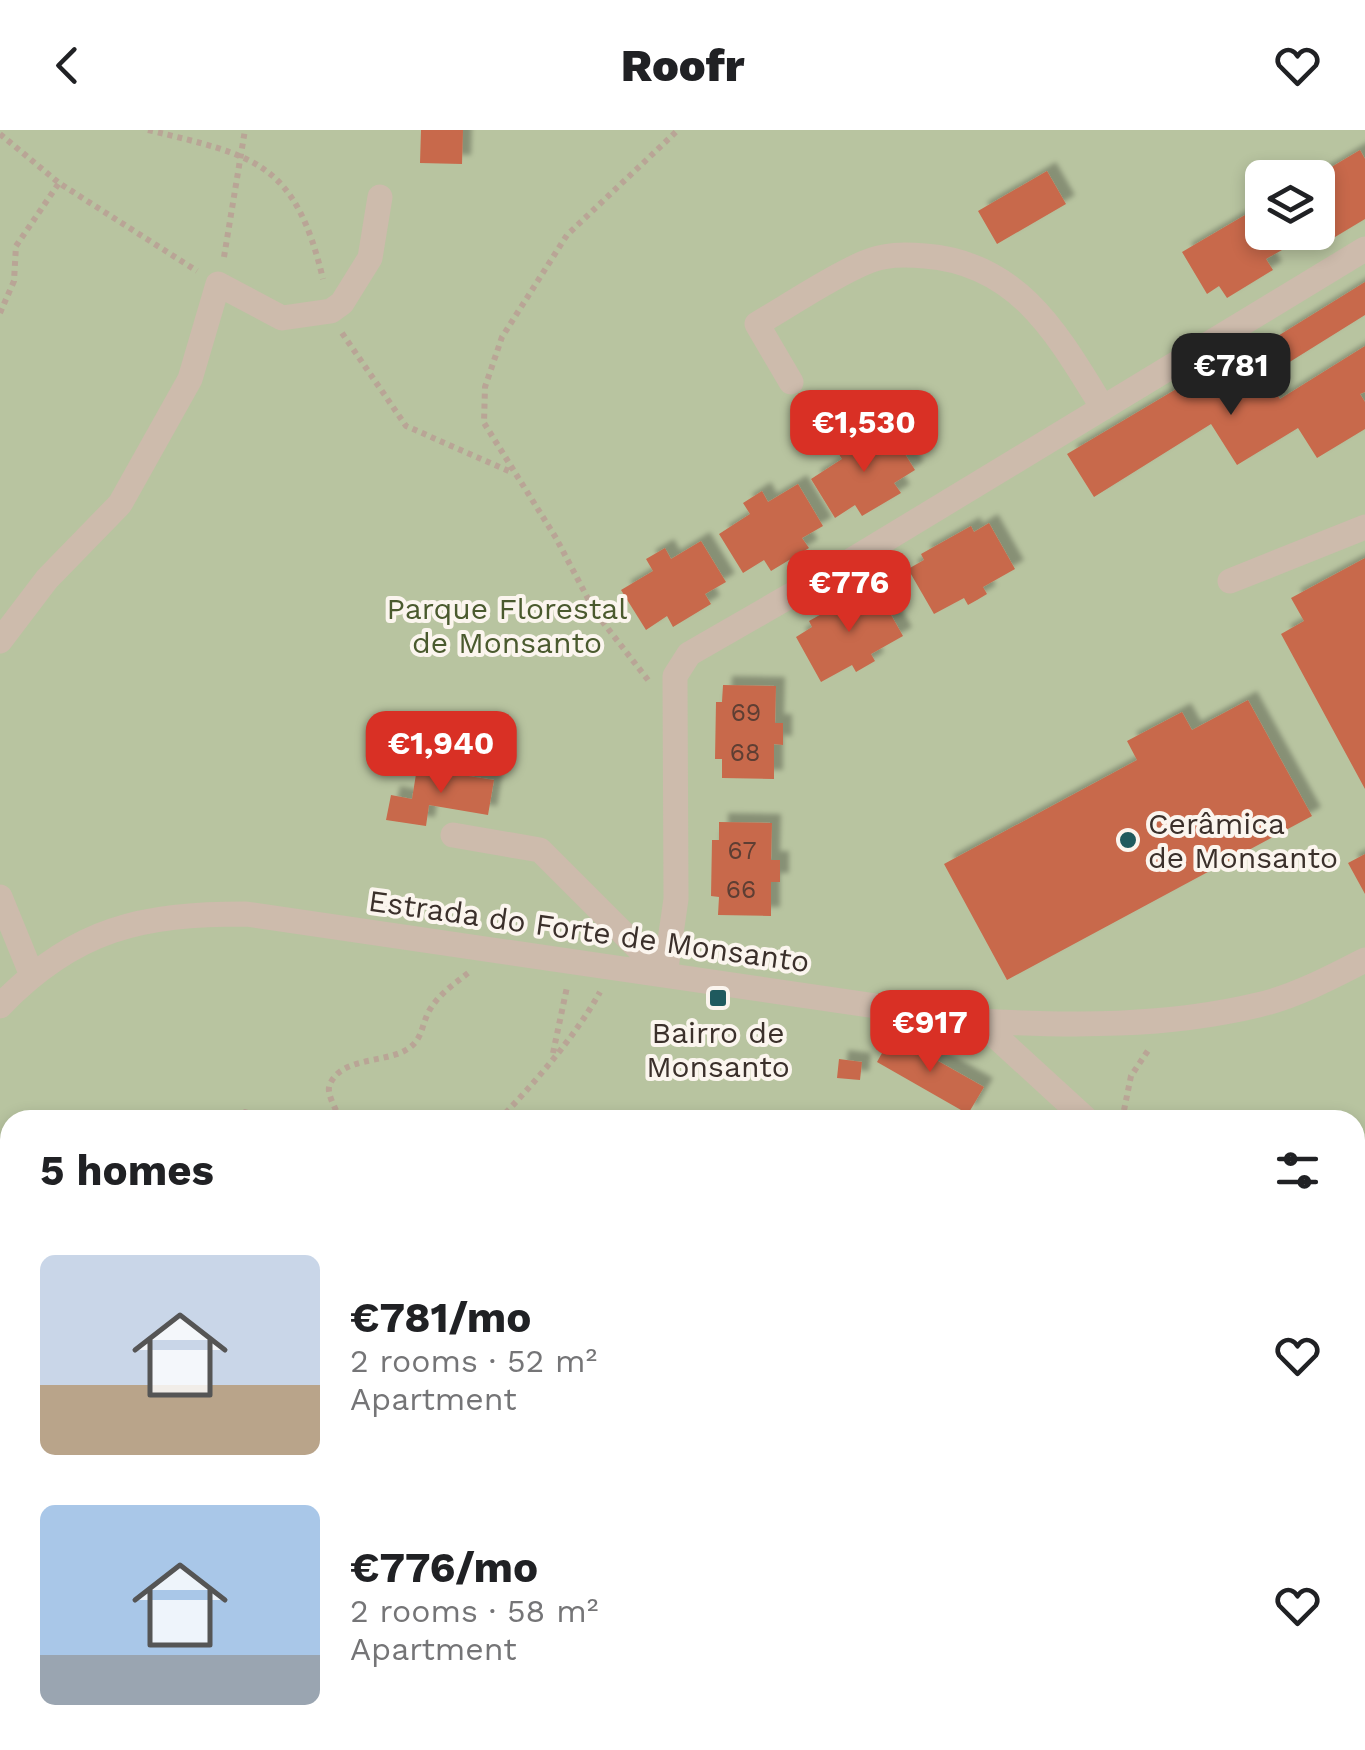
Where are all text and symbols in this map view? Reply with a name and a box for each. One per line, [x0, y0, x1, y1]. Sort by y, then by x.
icon: back [40, 38, 95, 93]
icon: heart [1270, 38, 1325, 93]
text: Roofr [621, 39, 744, 92]
map controls [1245, 160, 1335, 250]
button: layers [1245, 160, 1335, 250]
pin: €781 [1172, 333, 1290, 418]
text: €781 [1193, 346, 1269, 384]
pin: €1,530 [783, 390, 945, 475]
text: €1,530 [812, 403, 916, 441]
pin: €776 [790, 550, 908, 635]
text: €776 [809, 563, 889, 601]
park label: Parque Florestal de Monsanto [387, 591, 628, 660]
house number: 69 [731, 698, 761, 727]
pin: €1,940 [360, 711, 522, 796]
text: €1,940 [388, 724, 494, 762]
house number: 68 [730, 738, 760, 767]
place label: Cerâmica de Monsanto [1148, 806, 1338, 875]
marker: Cerâmica de Monsanto [1117, 829, 1139, 851]
house number: 67 [728, 836, 756, 865]
house number: 66 [726, 875, 756, 904]
street label: Estrada do Forte de Monsanto [366, 883, 812, 979]
marker: Bairro de Monsanto [707, 987, 729, 1009]
pin: €917 [871, 990, 989, 1075]
text: €917 [892, 1003, 968, 1041]
place label: Bairro de Monsanto [646, 1015, 790, 1084]
icon: filters [1270, 1143, 1325, 1198]
text: 5 homes [40, 1146, 214, 1195]
text: €781/mo [350, 1293, 532, 1342]
icon: home [120, 1295, 240, 1415]
icon: heart [1270, 1328, 1325, 1383]
text: 2 rooms · 52 m² [350, 1342, 597, 1380]
text: Apartment [350, 1380, 517, 1418]
text: €776/mo [350, 1543, 538, 1592]
icon: home [120, 1545, 240, 1665]
icon: heart [1270, 1578, 1325, 1633]
text: 2 rooms · 58 m² [350, 1592, 598, 1630]
text: Apartment [350, 1630, 517, 1668]

